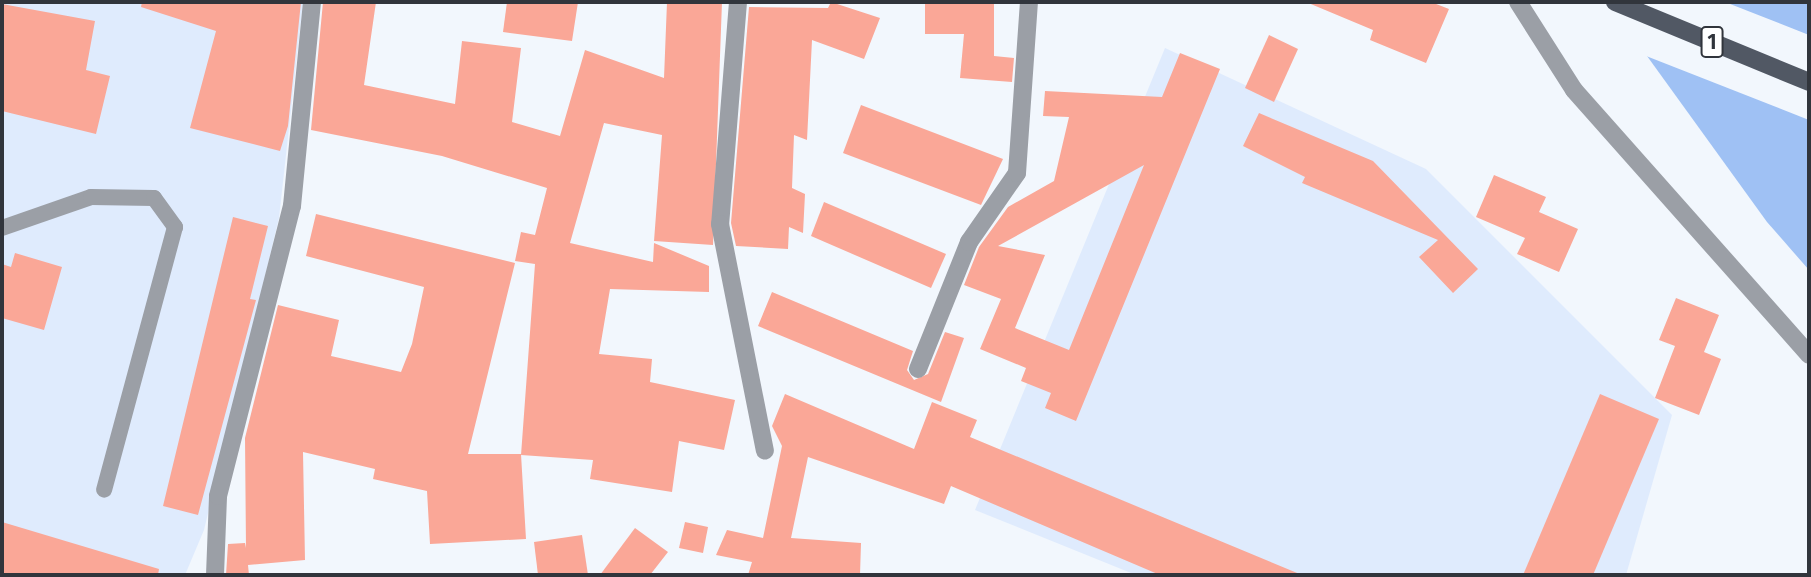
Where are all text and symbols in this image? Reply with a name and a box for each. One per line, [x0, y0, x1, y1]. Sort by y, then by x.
road number: 1 [1700, 24, 1724, 60]

